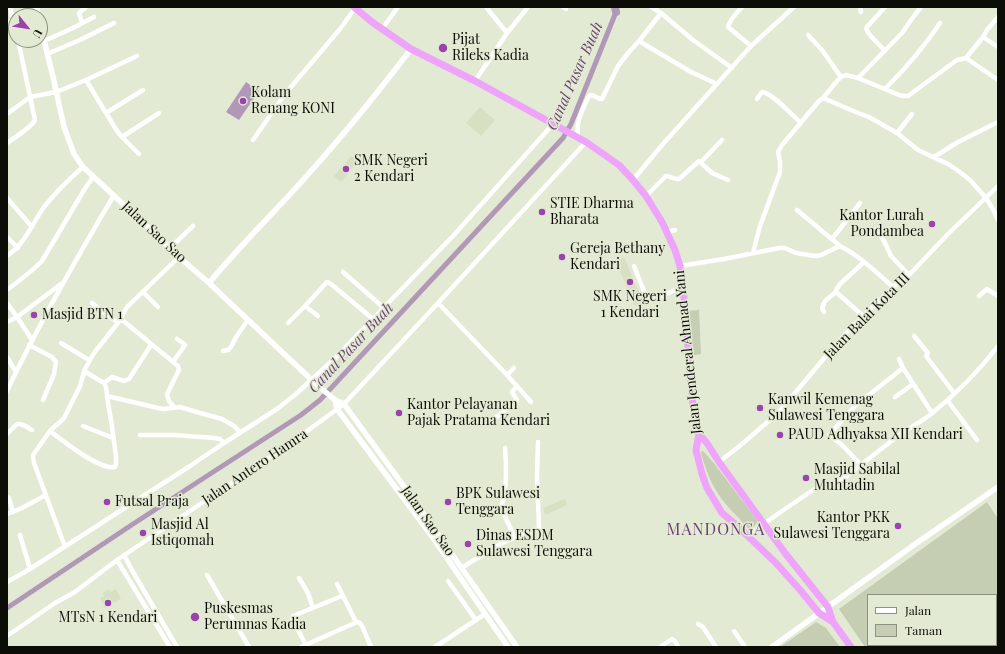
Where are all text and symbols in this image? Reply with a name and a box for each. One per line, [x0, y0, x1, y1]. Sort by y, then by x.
north arrow [8, 8, 48, 48]
water label: Canal Pasar Buah [543, 19, 607, 133]
text: U [30, 27, 46, 41]
place label: Pijat Rileks Kadia [452, 32, 529, 64]
marker: Pijat Rileks Kadia [437, 42, 449, 54]
place label: Kolam Renang KONI [251, 85, 335, 118]
marker: Kolam Renang KONI [238, 96, 248, 106]
place label: SMK Negeri 2 Kendari [354, 153, 428, 186]
marker: SMK Negeri 2 Kendari [341, 164, 351, 174]
place label: STIE Dharma Bharata [550, 196, 634, 228]
street label: Jalan Sao Sao [118, 198, 190, 266]
marker: STIE Dharma Bharata [537, 207, 547, 217]
place label: Kantor Lurah Pondambea [839, 208, 924, 240]
marker: Kantor Lurah Pondambea [927, 219, 937, 229]
place label: Gereja Bethany Kendari [570, 241, 665, 274]
marker: Gereja Bethany Kendari [557, 252, 567, 262]
street label: Jalan Jenderal Ahmad Yani [671, 269, 705, 435]
street label: Jalan Balai Kota III [820, 269, 914, 363]
marker: SMK Negeri 1 Kendari [625, 277, 635, 287]
place label: SMK Negeri 1 Kendari [593, 289, 667, 322]
water label: Canal Pasar Buah [305, 299, 397, 397]
place label: Masjid BTN 1 [42, 307, 123, 323]
marker: Masjid BTN 1 [29, 310, 39, 320]
place label: Kanwil Kemenag Sulawesi Tenggara [768, 392, 884, 424]
place label: Kantor Pelayanan Pajak Pratama Kendari [407, 397, 550, 430]
marker: Kanwil Kemenag Sulawesi Tenggara [755, 403, 765, 413]
marker: Kantor Pelayanan Pajak Pratama Kendari [394, 408, 404, 418]
street label: Jalan Antero Hamra [199, 426, 311, 508]
place label: PAUD Adhyaksa XII Kendari [788, 427, 963, 443]
marker: PAUD Adhyaksa XII Kendari [775, 430, 785, 440]
place label: Masjid Sabilal Muhtadin [814, 462, 900, 494]
marker: Masjid Sabilal Muhtadin [801, 473, 811, 483]
street label: Jalan Sao Sao [398, 483, 458, 559]
place label: BPK Sulawesi Tenggara [456, 486, 540, 518]
place label: Futsal Praja [115, 494, 189, 510]
marker: Futsal Praja [102, 497, 112, 507]
marker: BPK Sulawesi Tenggara [443, 497, 453, 507]
place label: Kantor PKK Sulawesi Tenggara [774, 510, 890, 542]
place label: Masjid Al Istiqomah [151, 517, 214, 550]
district label: MANDONGA [667, 520, 765, 540]
marker: Kantor PKK Sulawesi Tenggara [893, 521, 903, 531]
marker: Masjid Al Istiqomah [138, 528, 148, 538]
place label: Dinas ESDM Sulawesi Tenggara [476, 528, 592, 560]
marker: Dinas ESDM Sulawesi Tenggara [463, 539, 473, 549]
legend [867, 594, 997, 646]
marker: MTsN 1 Kendari [103, 598, 113, 608]
place label: Puskesmas Perumnas Kadia [204, 601, 306, 634]
text: Jalan [905, 602, 931, 618]
place label: MTsN 1 Kendari [59, 610, 157, 626]
marker: Puskesmas Perumnas Kadia [189, 611, 201, 623]
text: Taman [905, 622, 942, 638]

